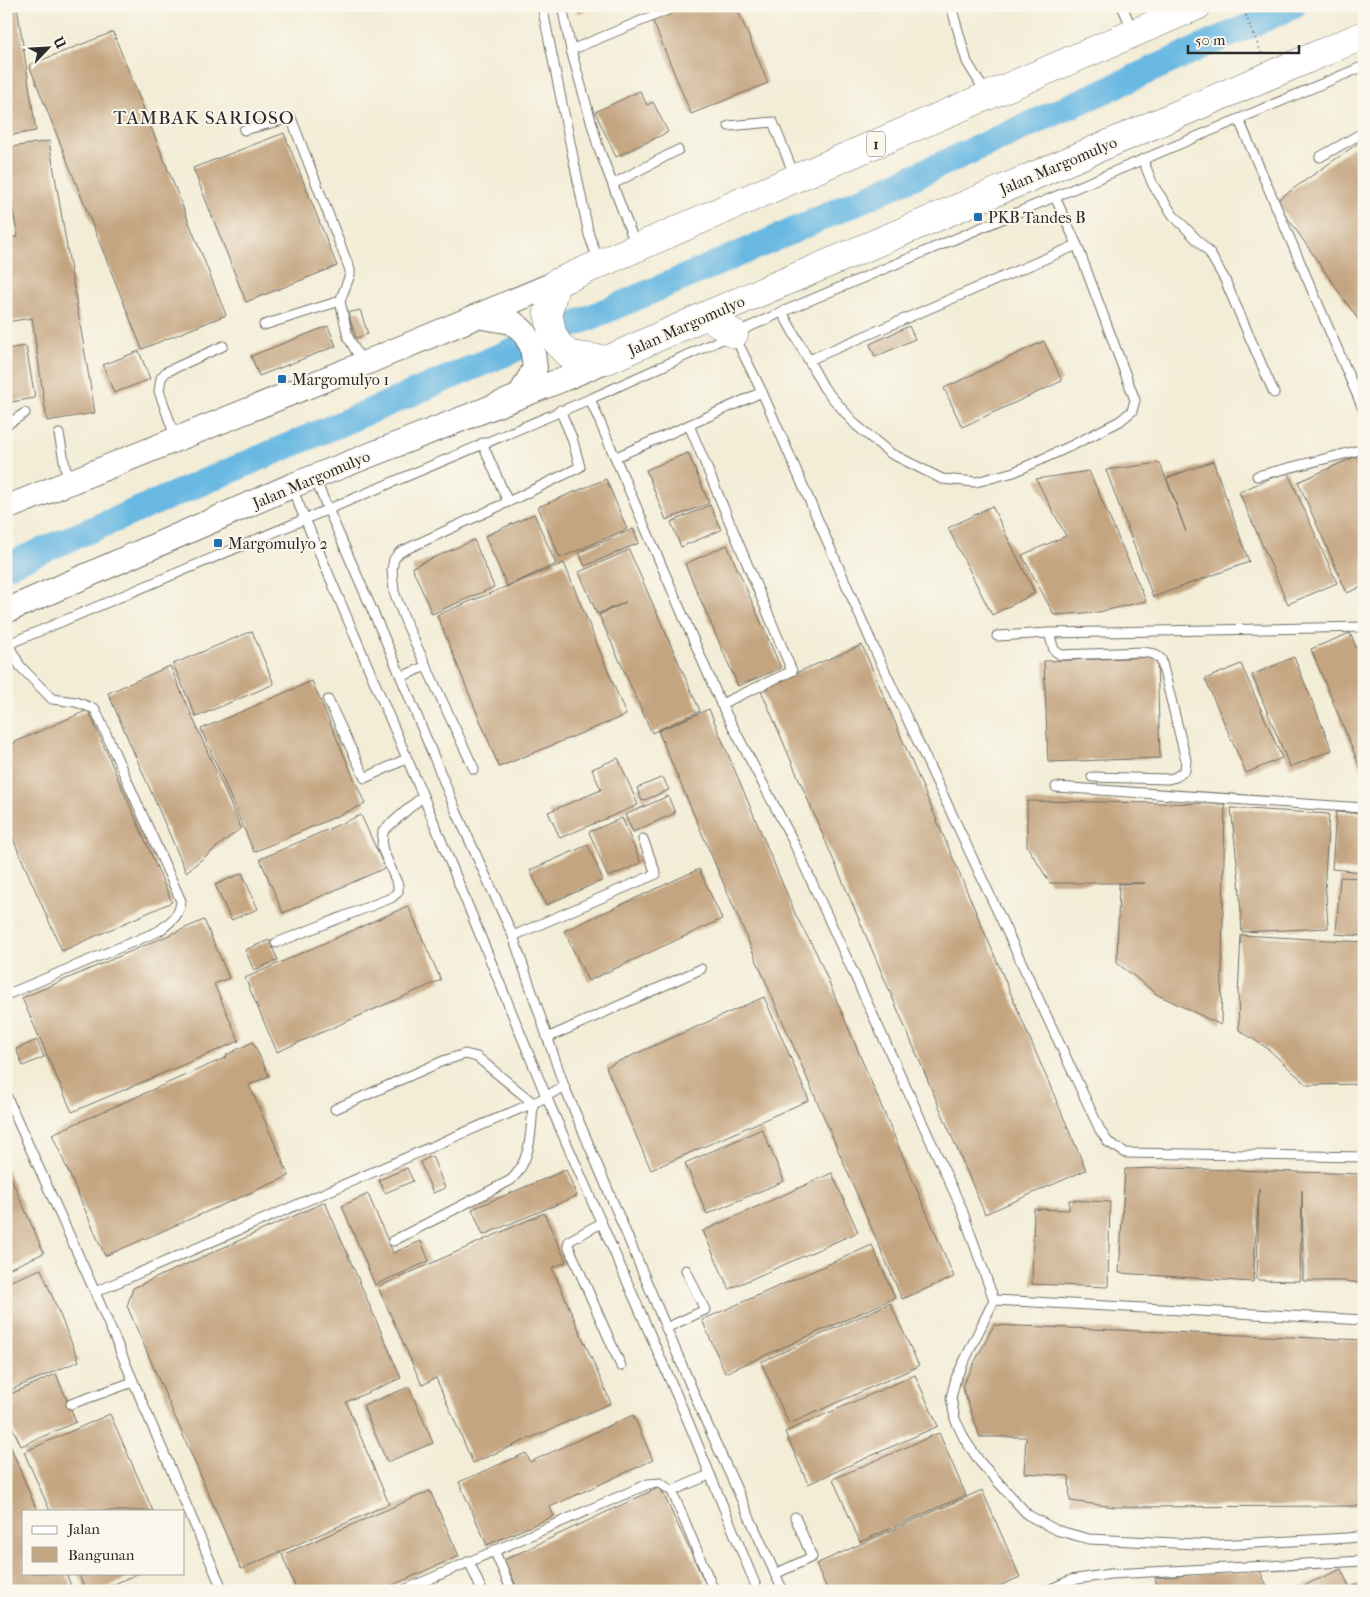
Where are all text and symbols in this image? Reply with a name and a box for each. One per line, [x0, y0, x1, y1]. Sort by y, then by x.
north arrow [22, 22, 72, 72]
scale bar [1188, 22, 1299, 54]
text: 50 m [1195, 31, 1226, 49]
text: U [49, 33, 69, 51]
district label: TAMBAK SARIOSO [113, 107, 295, 129]
road number: 1 [867, 132, 885, 156]
street label: Jalan Margomulyo [995, 132, 1120, 200]
place label: PKB Tandes B [988, 208, 1086, 227]
marker: PKB Tandes B [972, 211, 984, 223]
street label: Jalan Margomulyo [623, 291, 747, 360]
place label: Margomulyo 1 [292, 370, 389, 389]
marker: Margomulyo 1 [276, 373, 288, 385]
street label: Jalan Margomulyo [248, 446, 373, 514]
place label: Margomulyo 2 [228, 534, 328, 553]
marker: Margomulyo 2 [212, 537, 224, 549]
legend [22, 1510, 185, 1574]
text: Jalan [67, 1520, 100, 1538]
text: Bangunan [68, 1546, 135, 1564]

